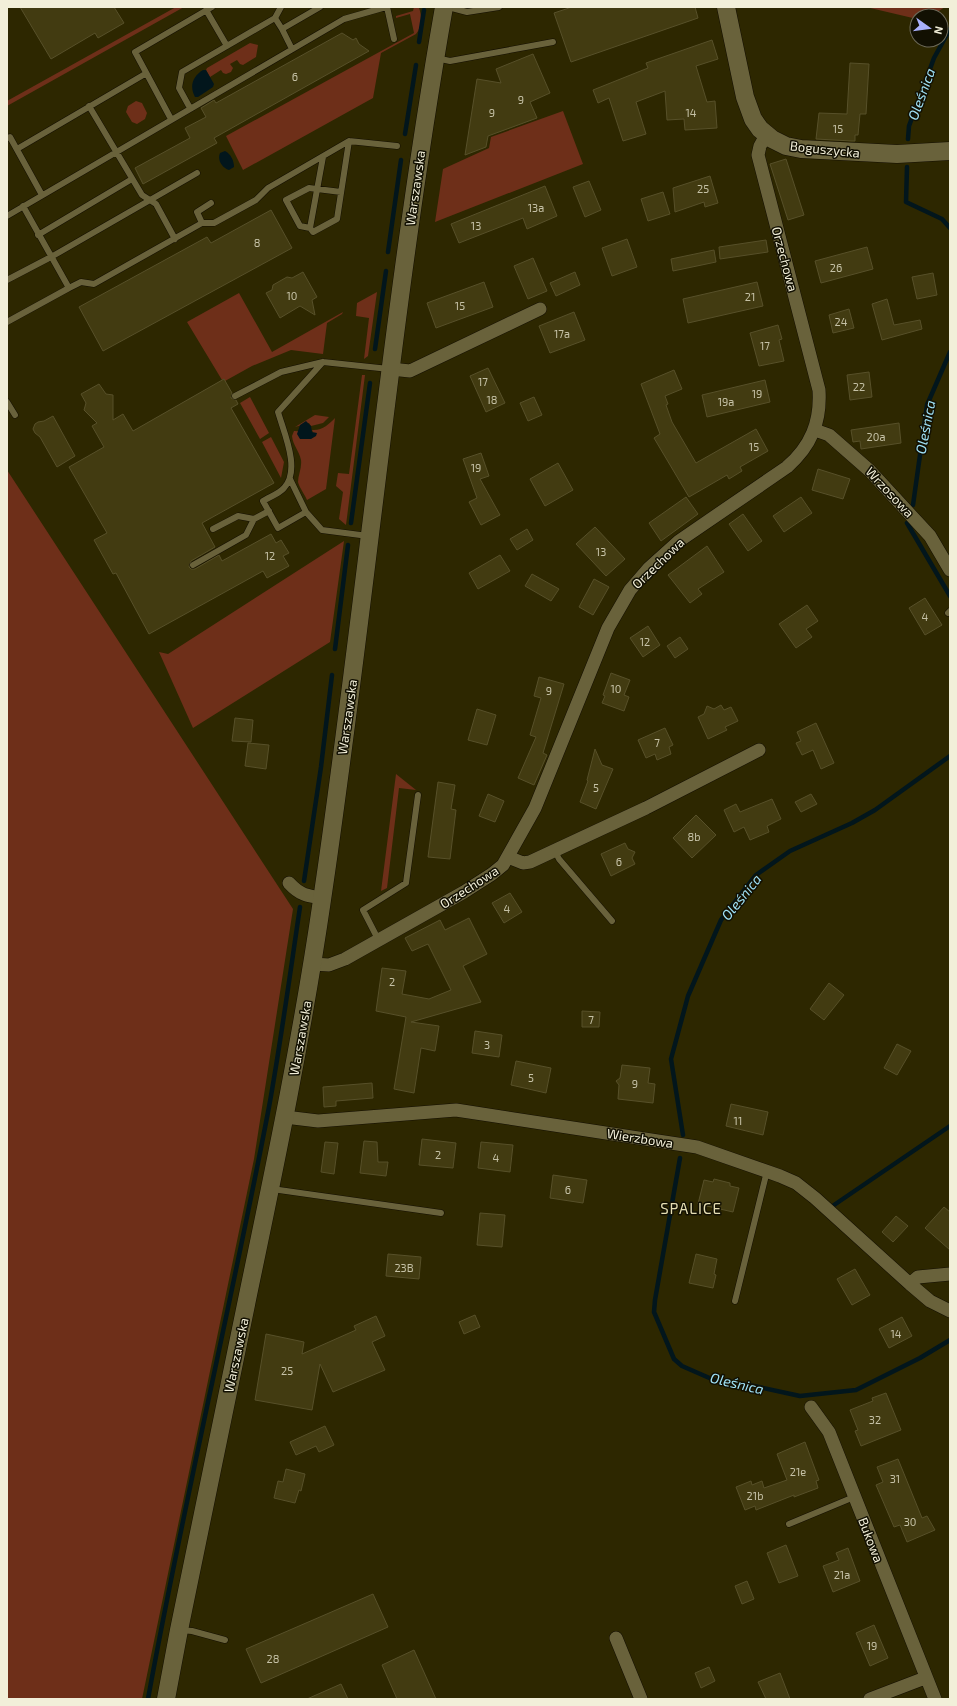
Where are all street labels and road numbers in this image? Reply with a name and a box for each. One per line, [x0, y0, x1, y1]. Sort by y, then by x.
street label: Boguszycka [789, 137, 861, 161]
street label: Warszawska [402, 149, 428, 227]
street label: Orzechowa [769, 225, 801, 293]
street label: Wrzosowa [863, 463, 917, 521]
street label: Orzechowa [629, 534, 687, 592]
street label: Warszawska [334, 678, 360, 756]
street label: Orzechowa [437, 862, 501, 912]
street label: Warszawska [286, 999, 314, 1077]
street label: Wierzbowa [606, 1125, 674, 1151]
street label: Warszawska [220, 1316, 252, 1394]
street label: Bukowa [855, 1515, 887, 1565]

